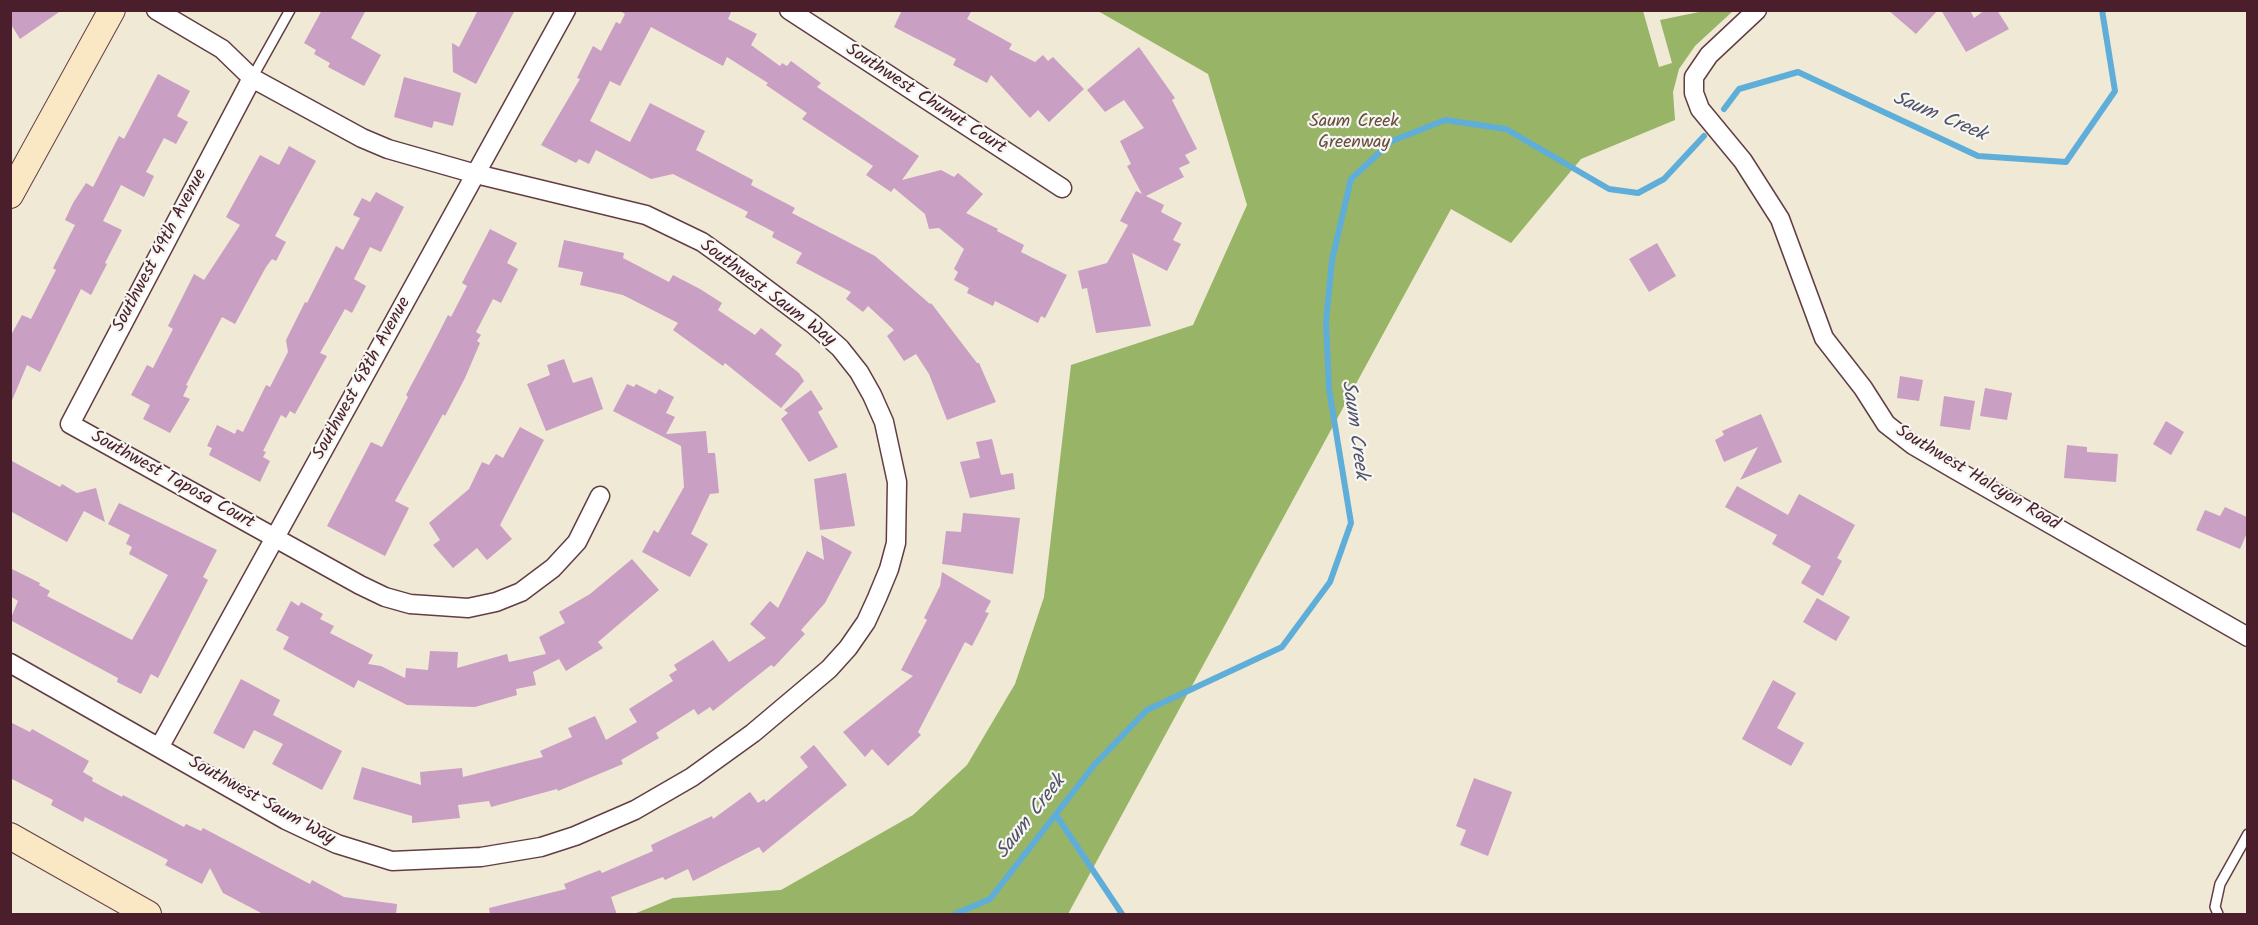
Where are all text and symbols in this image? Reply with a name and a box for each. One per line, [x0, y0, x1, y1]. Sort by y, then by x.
street label: Southwest Chunut Court [841, 40, 1009, 160]
water label: Saum Creek [1888, 88, 1990, 148]
park label: Saum Creek Greenway [1309, 112, 1399, 154]
street label: Southwest 49th Avenue [109, 166, 213, 336]
street label: Southwest Saum Way [695, 236, 839, 352]
street label: Southwest 48th Avenue [309, 294, 417, 464]
water label: Saum Creek [1334, 379, 1372, 481]
street label: Southwest Halcyon Road [1891, 421, 2063, 537]
street label: Southwest Taposa Court [86, 427, 258, 535]
street label: Southwest Saum Way [184, 753, 338, 851]
water label: Saum Creek [992, 771, 1072, 865]

